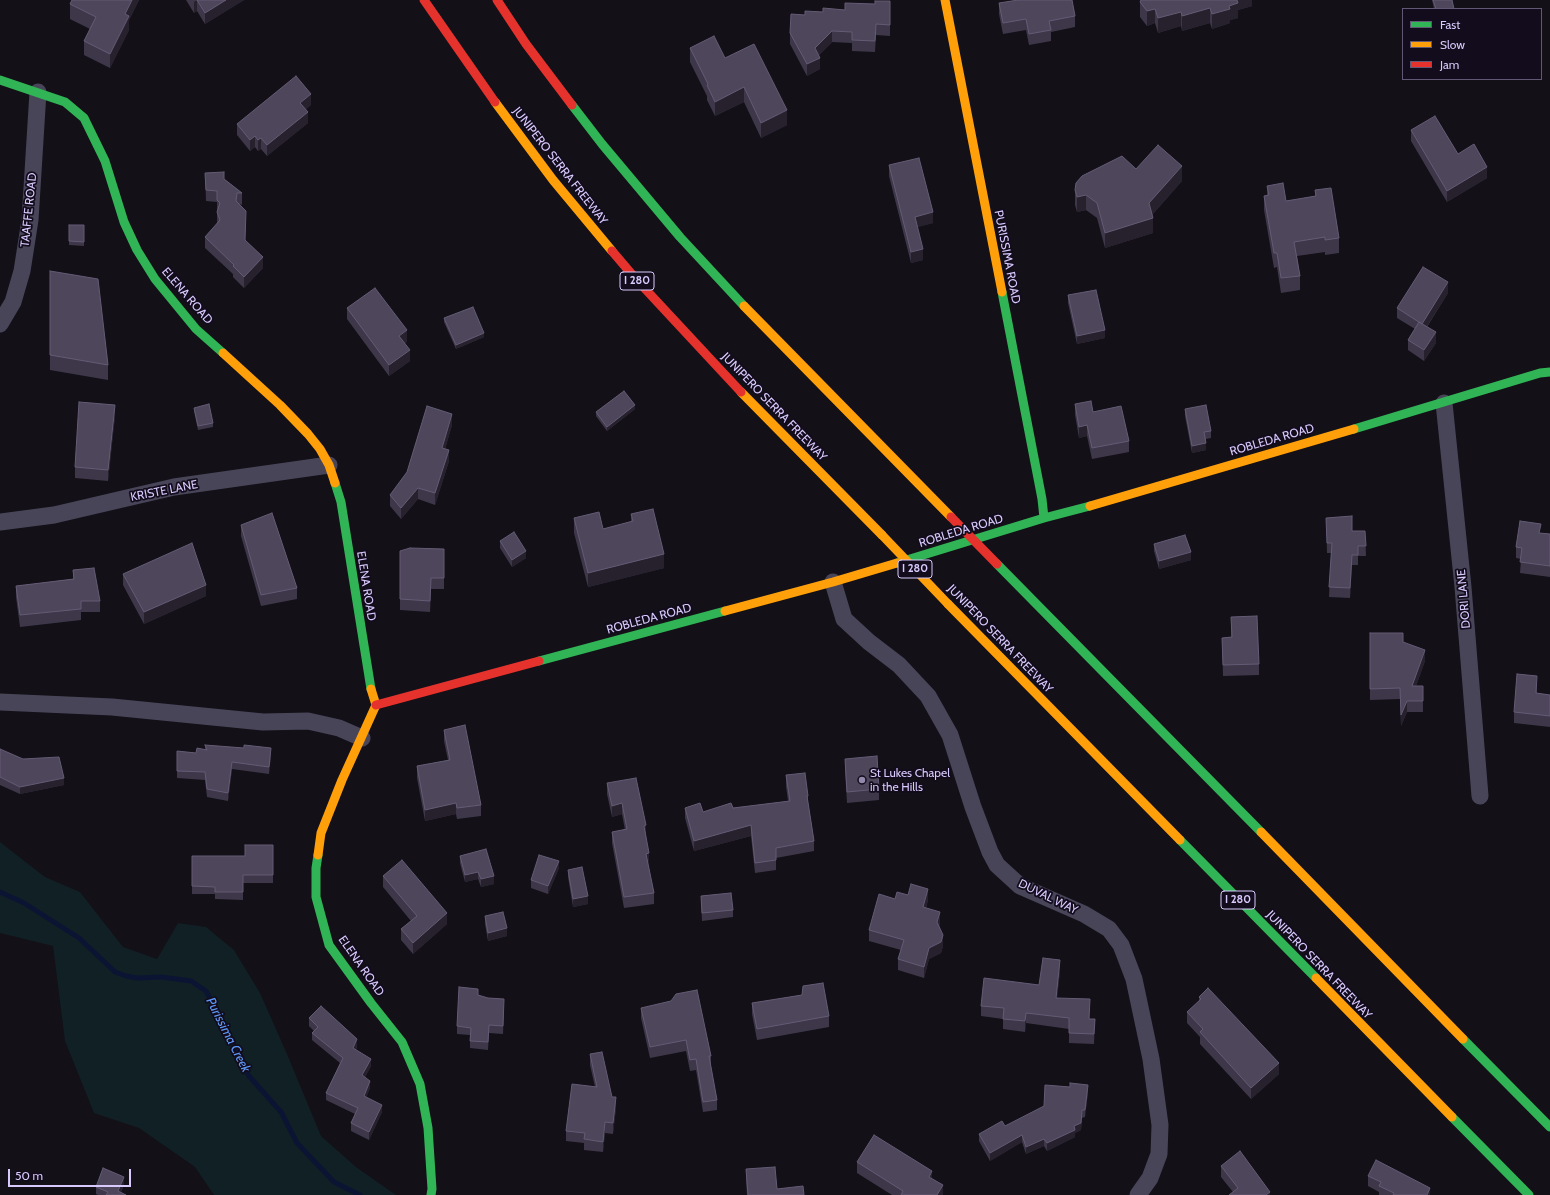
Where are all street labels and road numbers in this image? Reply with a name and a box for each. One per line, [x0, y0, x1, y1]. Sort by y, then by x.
street label: JUNIPERO SERRA FREEWAY [510, 104, 610, 228]
street label: TAAFFE ROAD [18, 172, 40, 248]
street label: PURISSIMA ROAD [991, 209, 1023, 305]
street label: ELENA ROAD [159, 265, 215, 327]
road number: I 280 [620, 272, 654, 290]
street label: JUNIPERO SERRA FREEWAY [718, 350, 830, 464]
street label: ROBLEDA ROAD [1228, 421, 1316, 459]
street label: KRISTE LANE [129, 477, 199, 505]
street label: ROBLEDA ROAD [917, 511, 1005, 551]
street label: ELENA ROAD [353, 550, 379, 622]
road number: I 280 [898, 560, 932, 578]
street label: DORI LANE [1454, 569, 1474, 629]
street label: JUNIPERO SERRA FREEWAY [944, 582, 1056, 696]
street label: ROBLEDA ROAD [605, 601, 693, 637]
street label: DUVAL WAY [1016, 876, 1080, 918]
road number: I 280 [1221, 891, 1255, 909]
street label: JUNIPERO SERRA FREEWAY [1263, 908, 1375, 1022]
street label: ELENA ROAD [335, 933, 387, 999]

